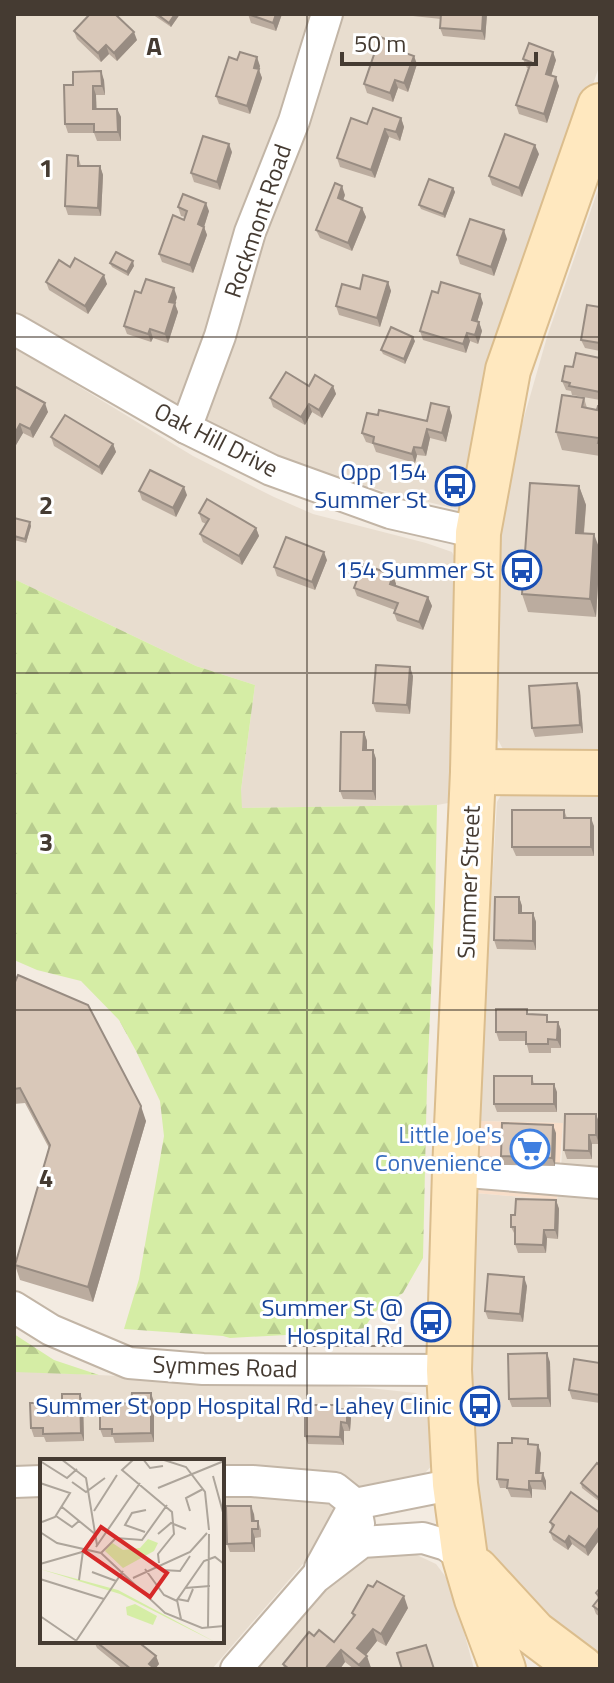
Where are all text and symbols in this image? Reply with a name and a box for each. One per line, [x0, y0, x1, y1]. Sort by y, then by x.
scale bar [342, 16, 536, 66]
text: 50 m [354, 25, 406, 61]
text: A [146, 26, 162, 65]
street label: Rockmont Road [214, 139, 300, 302]
text: 1 [39, 148, 53, 187]
street label: Oak Hill Drive [148, 392, 285, 486]
place label: Opp 154 Summer St [314, 453, 428, 517]
bus stop icon: Opp 154 Summer St [434, 465, 476, 507]
text: 2 [39, 485, 53, 524]
bus stop icon: 154 Summer St [501, 549, 543, 591]
place label: 154 Summer St [336, 551, 495, 587]
street label: Summer Street [447, 804, 489, 959]
text: 3 [39, 822, 53, 861]
place label: Little Joe's Convenience [375, 1116, 502, 1180]
supermarket icon: Little Joe's Convenience [509, 1128, 551, 1170]
text: 4 [39, 1158, 53, 1197]
place label: Summer St @ Hospital Rd [261, 1289, 403, 1353]
bus stop icon: Summer St @ Hospital Rd [410, 1301, 452, 1343]
street label: Symmes Road [152, 1345, 298, 1387]
bus stop icon: Summer St opp Hospital Rd - Lahey Clinic [459, 1385, 501, 1427]
place label: Summer St opp Hospital Rd - Lahey Clinic [36, 1387, 452, 1423]
inset map [40, 1459, 224, 1643]

